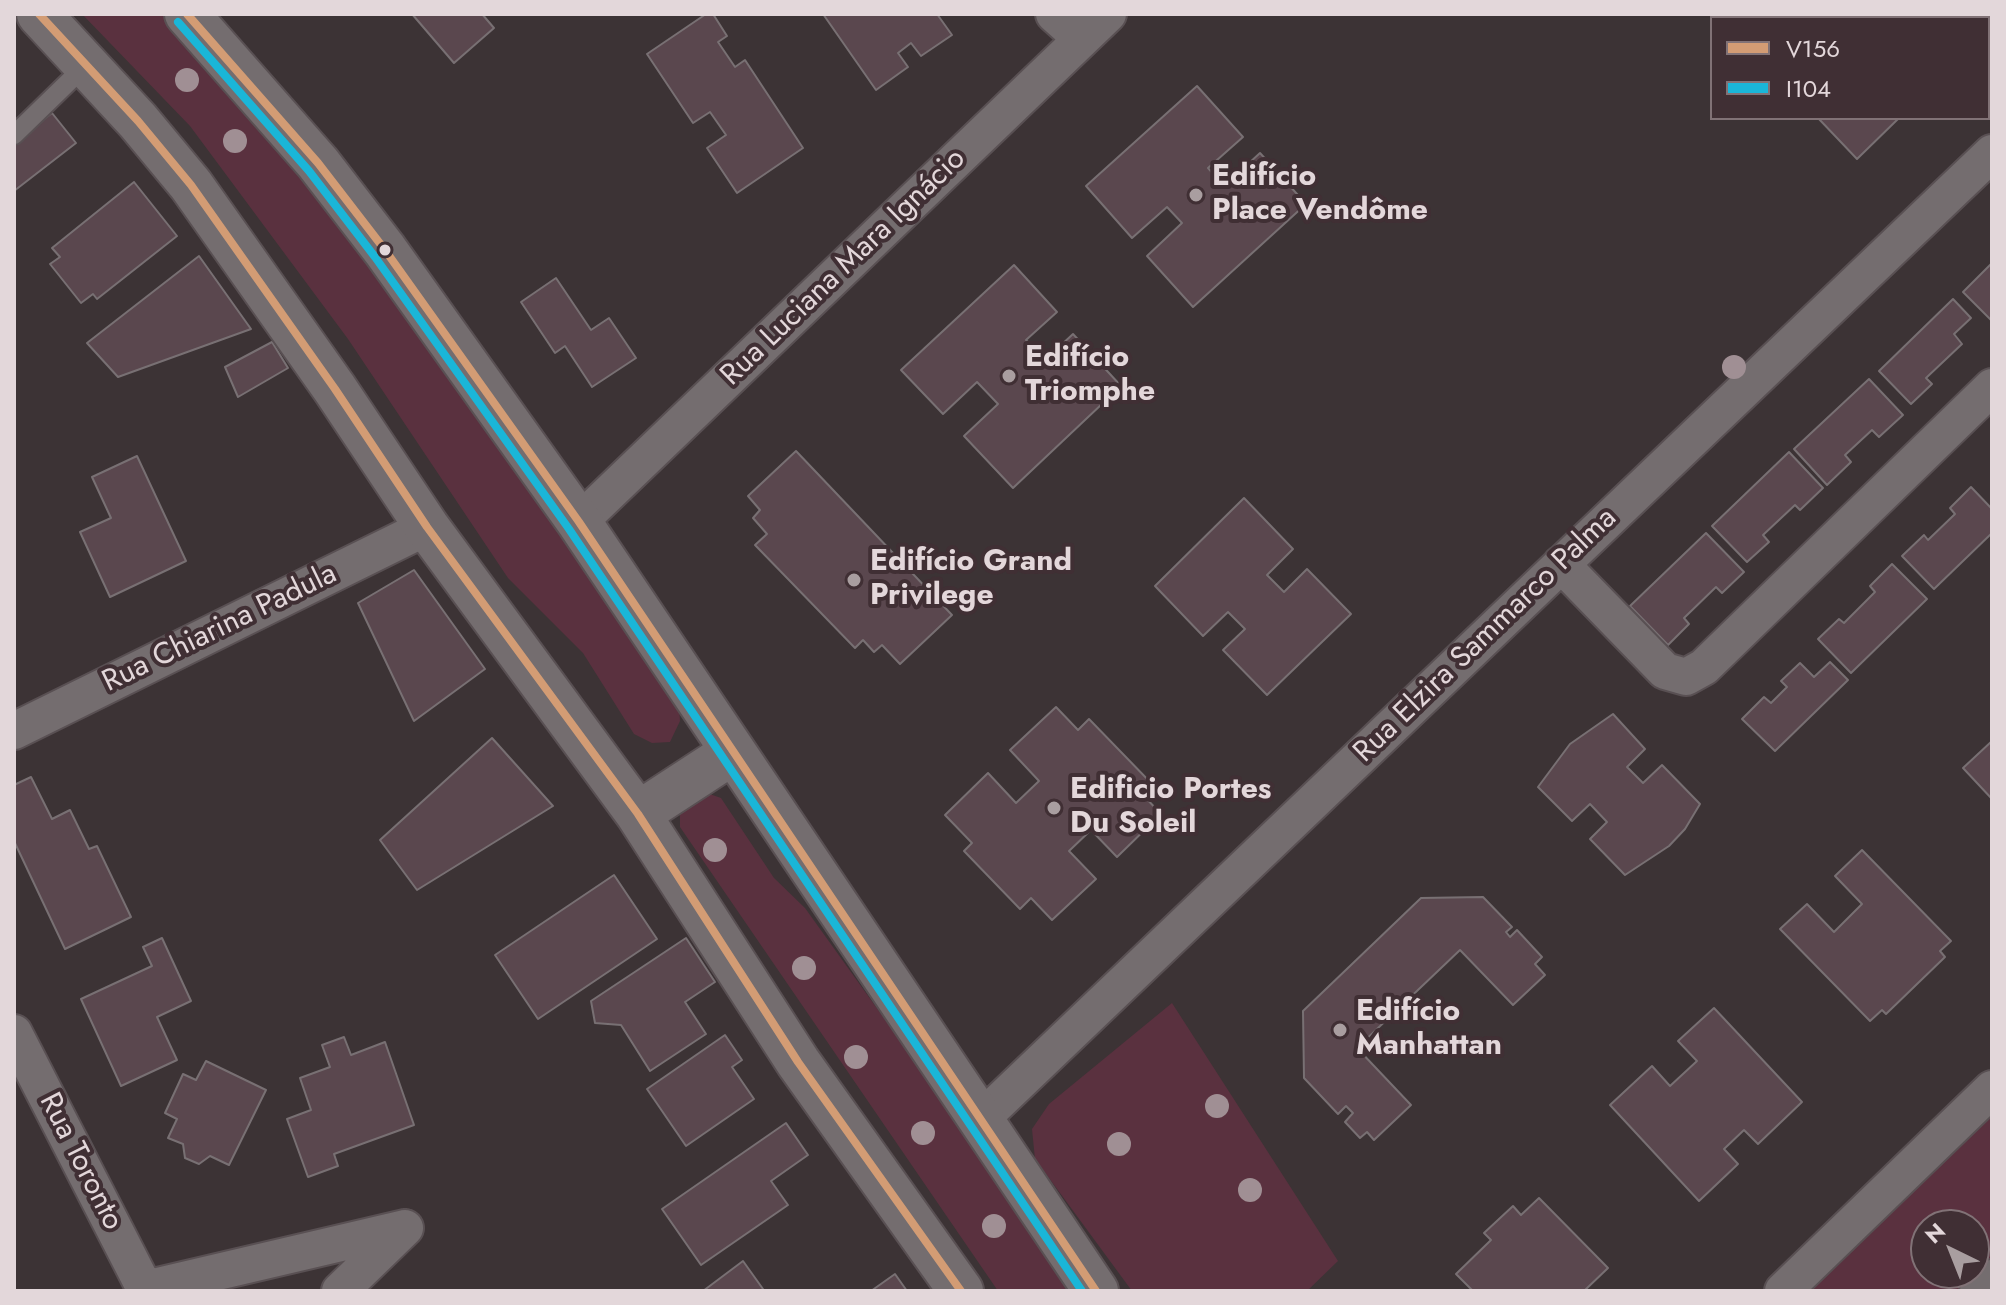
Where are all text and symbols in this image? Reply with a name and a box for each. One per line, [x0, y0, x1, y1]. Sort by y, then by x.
legend [1710, 16, 1990, 120]
text: V156 [1786, 31, 1840, 66]
text: I104 [1786, 71, 1831, 106]
street label: Rua Luciana Mara Ignácio [714, 142, 974, 394]
place label: Edifício Place Vendôme [1212, 160, 1428, 230]
marker: Edifício Place Vendôme [1187, 186, 1205, 204]
unlabelled marker [377, 242, 393, 258]
place label: Edifício Triomphe [1025, 341, 1155, 412]
marker: Edifício Triomphe [1000, 367, 1018, 385]
street label: Rua Elzira Sammarco Palma [1347, 501, 1625, 771]
place label: Edifício Grand Privilege [870, 545, 1072, 616]
street label: Rua Chiarina Padula [97, 557, 343, 701]
marker: Edifício Grand Privilege [845, 571, 863, 589]
place label: Edificio Portes Du Soleil [1070, 773, 1272, 844]
marker: Edificio Portes Du Soleil [1045, 799, 1063, 817]
place label: Edifício Manhattan [1356, 995, 1502, 1066]
marker: Edifício Manhattan [1331, 1021, 1349, 1039]
street label: Rua Toronto [30, 1088, 130, 1236]
north arrow [1910, 1209, 1990, 1289]
text: N [1918, 1215, 1952, 1251]

